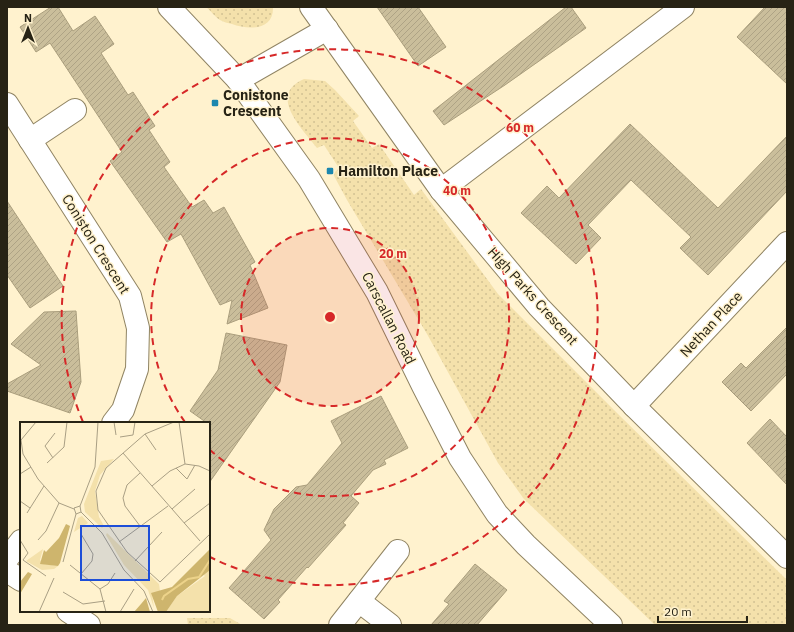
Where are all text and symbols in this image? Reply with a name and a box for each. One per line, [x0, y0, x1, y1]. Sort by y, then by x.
north arrow [8, 8, 48, 48]
text: N [24, 11, 32, 25]
place label: Conistone Crescent [223, 86, 289, 120]
marker: Conistone Crescent [210, 98, 220, 108]
text: 60 m [506, 120, 534, 135]
place label: Hamilton Place [338, 162, 438, 180]
marker: Hamilton Place [325, 166, 335, 176]
text: 40 m [443, 183, 471, 198]
street label: Coniston Crescent [58, 191, 134, 297]
street label: High Parks Crescent [484, 243, 582, 349]
text: 20 m [379, 246, 407, 261]
street label: Carscallan Road [358, 269, 420, 367]
street label: Nethan Place [676, 287, 746, 361]
centre of rings [323, 310, 337, 324]
inset map [20, 422, 210, 612]
scale bar [658, 598, 747, 624]
text: 20 m [664, 604, 692, 619]

